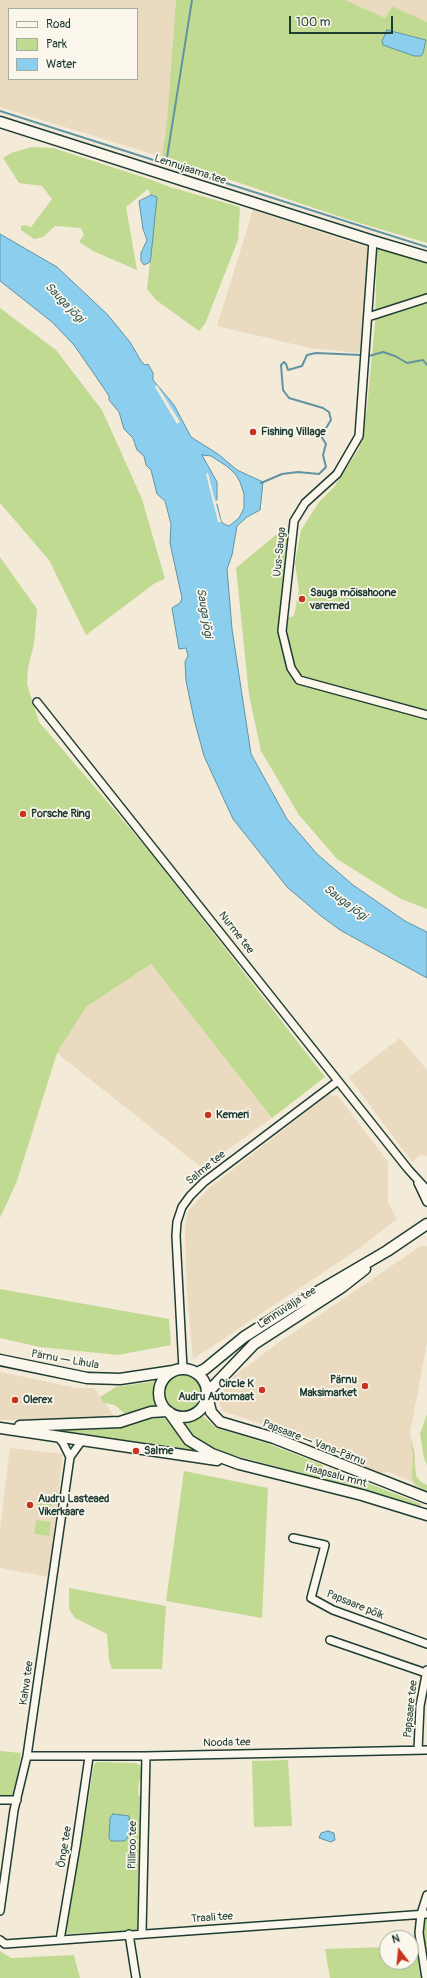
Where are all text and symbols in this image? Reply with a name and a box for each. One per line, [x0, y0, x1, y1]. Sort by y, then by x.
legend [8, 8, 138, 80]
scale bar [291, 8, 395, 34]
text: 100 m [296, 15, 330, 30]
text: Road [46, 17, 71, 32]
text: Park [46, 37, 67, 52]
text: Water [46, 57, 77, 72]
street label: Lennujaama tee [152, 152, 228, 188]
water label: Sauga jõgi [41, 280, 87, 326]
place label: Fishing Village [261, 425, 326, 439]
marker: Fishing Village [248, 427, 258, 437]
street label: Uus-Sauga [271, 526, 289, 578]
place label: Sauga mõisahoone varemed [310, 586, 396, 612]
water label: Sauga jõgi [193, 587, 215, 639]
marker: Sauga mõisahoone varemed [297, 594, 307, 604]
place label: Porsche Ring [31, 807, 90, 821]
marker: Porsche Ring [18, 809, 28, 819]
water label: Sauga jõgi [321, 882, 369, 924]
street label: Nurme tee [215, 909, 257, 957]
place label: Kemeri [216, 1108, 249, 1122]
marker: Kemeri [203, 1110, 213, 1120]
street label: Salme tee [184, 1148, 228, 1188]
street label: Lennuvälja tee [255, 1284, 319, 1332]
street label: Pärnu — Lihula [30, 1348, 100, 1372]
place label: Pärnu Maksimarket [300, 1373, 357, 1399]
place label: Circle K Audru Automaat [178, 1377, 254, 1403]
marker: Pärnu Maksimarket [360, 1381, 370, 1391]
marker: Circle K Audru Automaat [257, 1385, 267, 1395]
place label: Olerex [23, 1393, 53, 1407]
marker: Olerex [10, 1395, 20, 1405]
street label: Papsaare — Vana-Pärnu [261, 1417, 367, 1469]
place label: Salme [144, 1444, 173, 1458]
marker: Salme [131, 1446, 141, 1456]
street label: Haapsalu mnt [304, 1461, 368, 1491]
place label: Audru Lasteaed Vikerkaare [38, 1492, 109, 1518]
marker: Audru Lasteaed Vikerkaare [25, 1500, 35, 1510]
street label: Papsaare põik [325, 1588, 385, 1622]
street label: Kahva tee [17, 1660, 37, 1706]
street label: Papsaare tee [401, 1680, 421, 1738]
street label: Nooda tee [203, 1736, 251, 1750]
street label: Pilliroo tee [126, 1821, 140, 1869]
street label: Õnge tee [55, 1825, 75, 1869]
street label: Traali tee [191, 1910, 233, 1926]
north arrow [379, 1930, 419, 1970]
text: N [390, 1932, 401, 1946]

